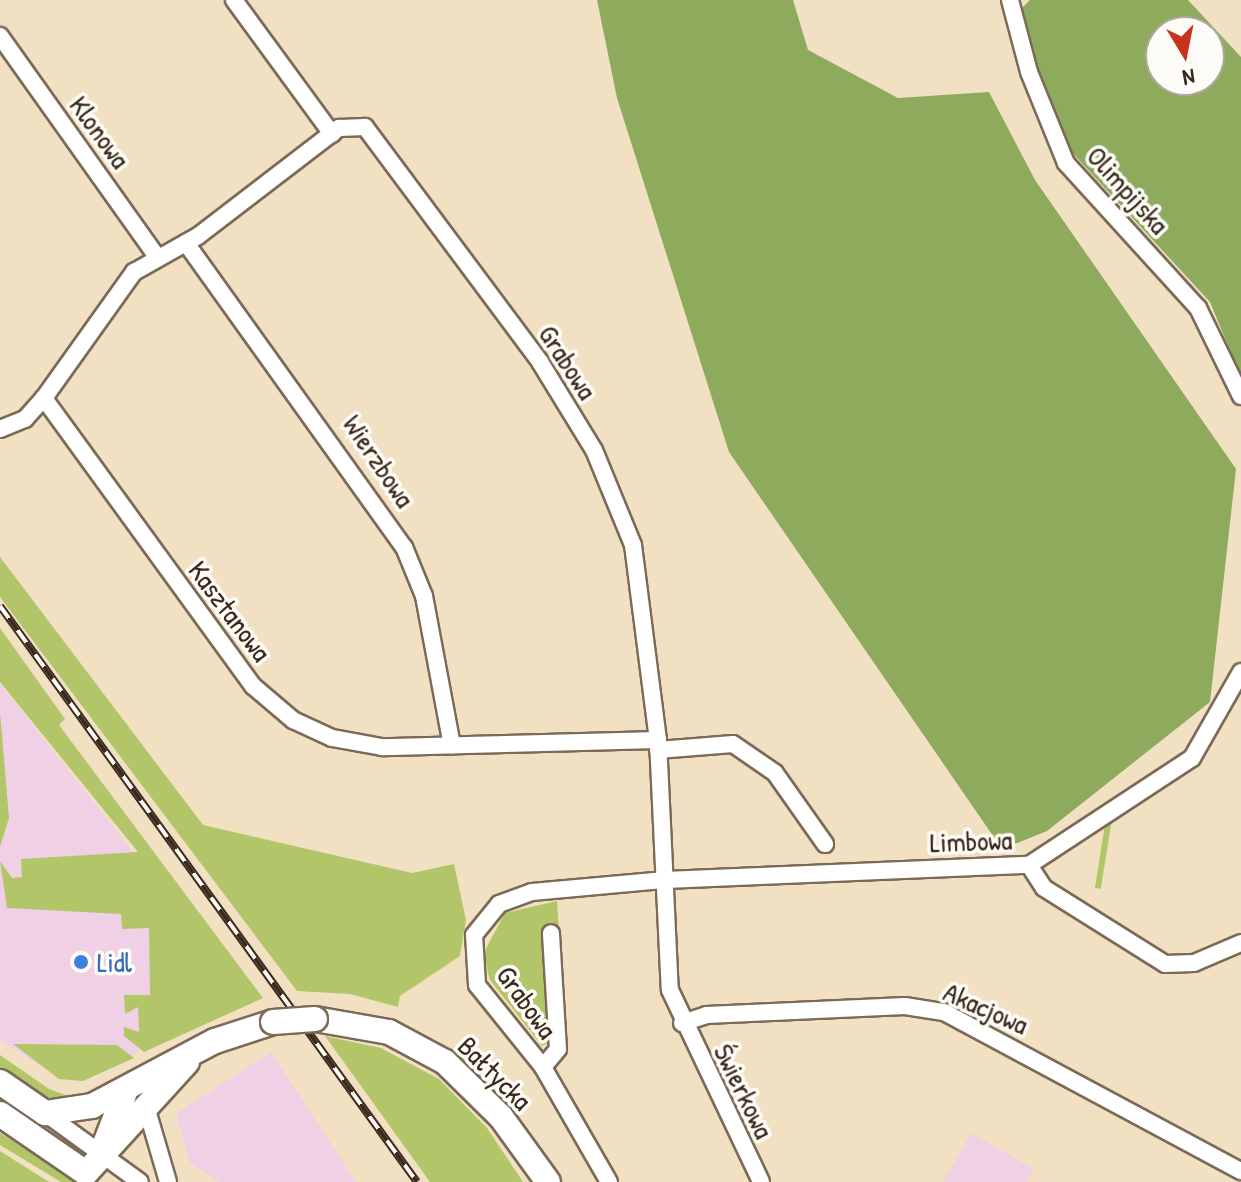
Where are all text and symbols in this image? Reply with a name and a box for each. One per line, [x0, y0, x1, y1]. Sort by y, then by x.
north arrow [1145, 16, 1225, 96]
text: N [1180, 62, 1197, 93]
street label: Klonowa [63, 89, 137, 175]
street label: Olimpijska [1080, 139, 1176, 241]
street label: Grabowa [532, 318, 604, 406]
street label: Wierzbowa [336, 408, 422, 514]
street label: Kasztanowa [181, 554, 279, 668]
street label: Limbowa [929, 823, 1013, 859]
place label: Lidl [97, 945, 132, 979]
marker: Lidl [72, 953, 90, 971]
street label: Grabowa [489, 959, 565, 1045]
street label: Akacjowa [939, 975, 1033, 1041]
street label: Bałtycka [451, 1029, 539, 1117]
street label: Świerkowa [707, 1038, 781, 1144]

